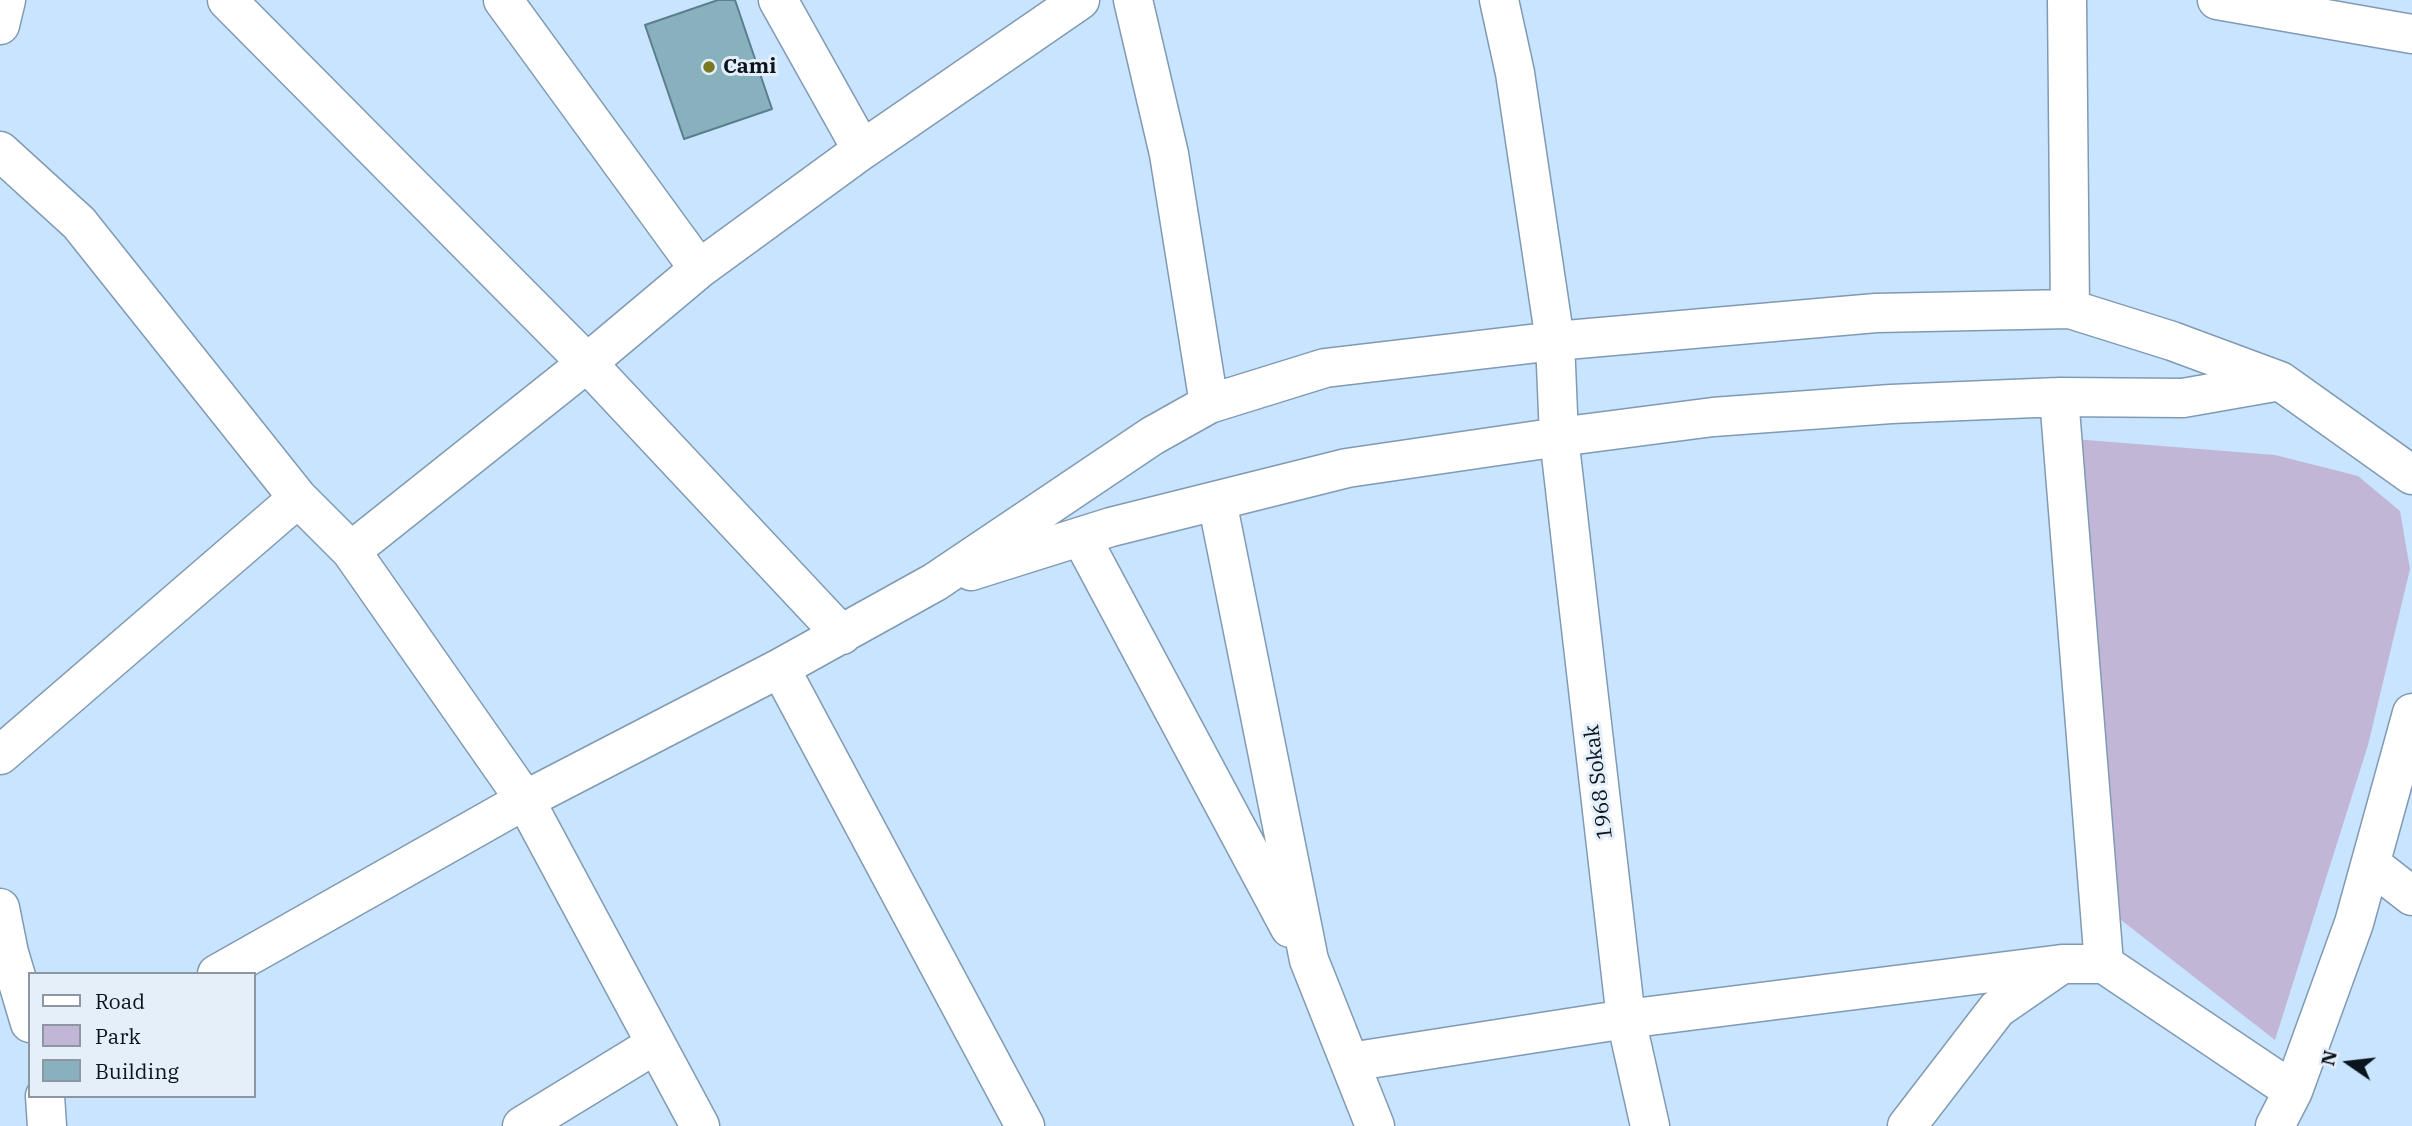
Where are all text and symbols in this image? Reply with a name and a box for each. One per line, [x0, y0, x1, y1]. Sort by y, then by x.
place label: Cami [723, 54, 776, 80]
marker: Cami [701, 59, 717, 75]
street label: 1968 Sokak [1579, 723, 1619, 841]
legend [28, 972, 256, 1098]
text: Road [95, 987, 145, 1015]
text: Park [95, 1022, 141, 1050]
north arrow [2314, 1028, 2384, 1098]
text: N [2315, 1048, 2342, 1068]
text: Building [95, 1057, 179, 1085]

